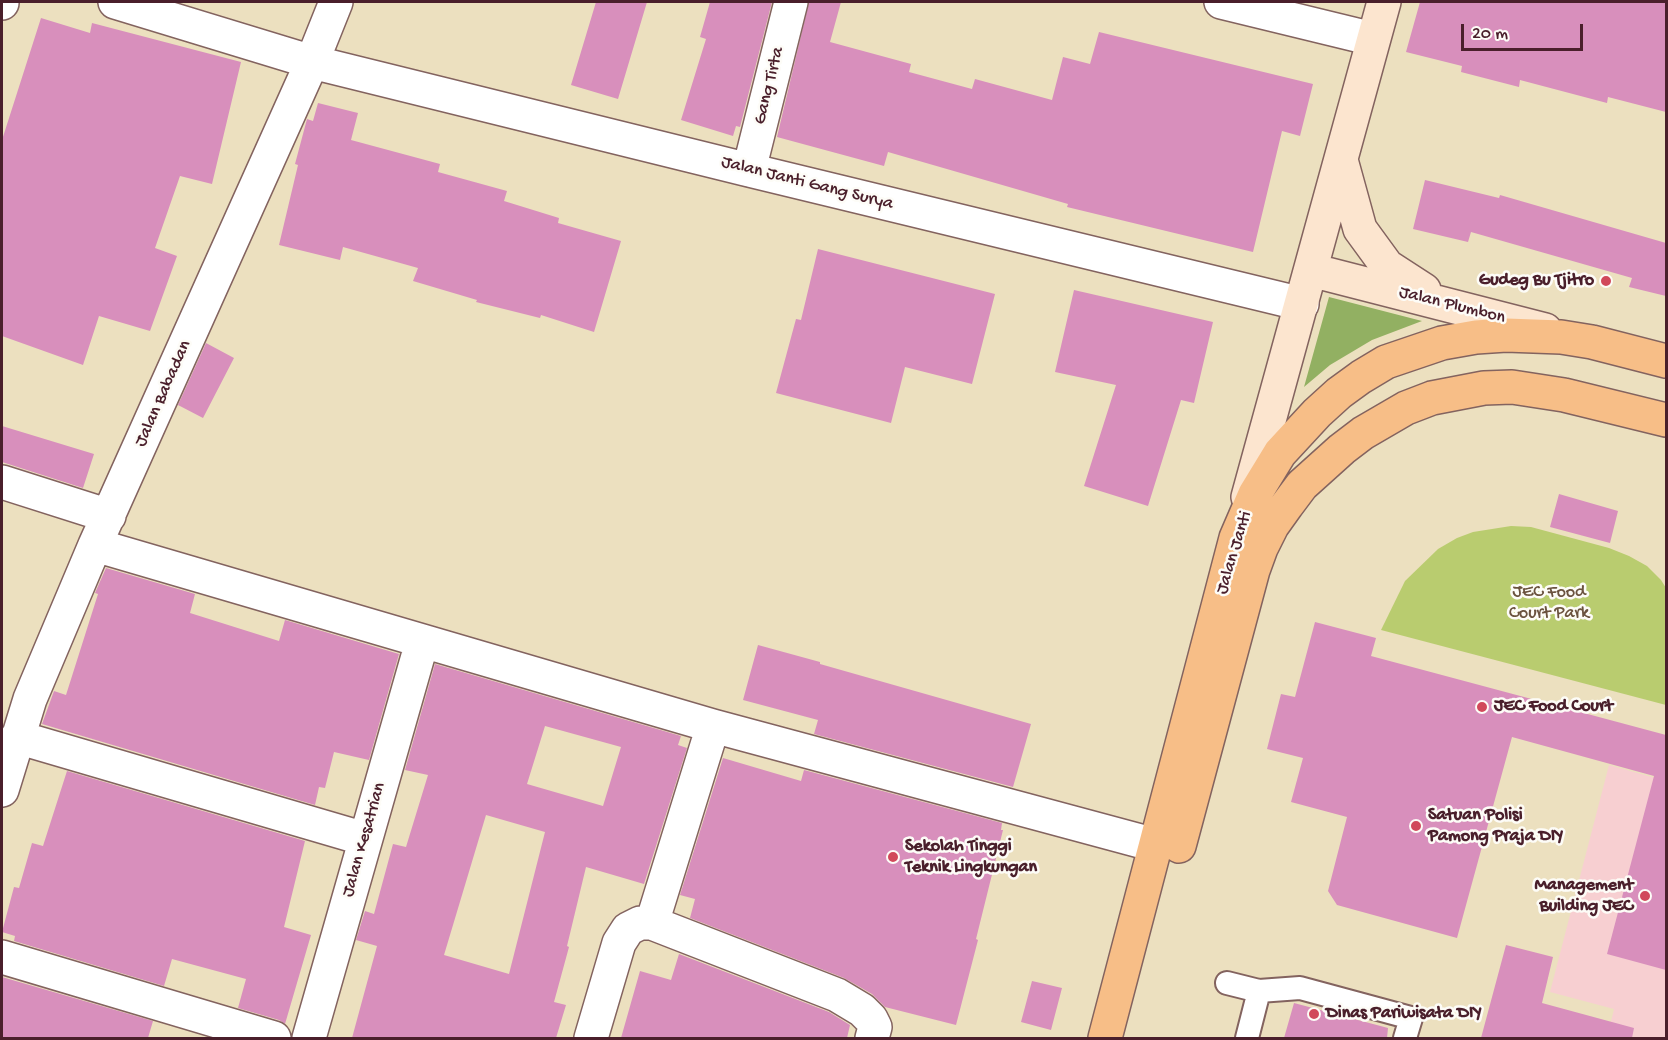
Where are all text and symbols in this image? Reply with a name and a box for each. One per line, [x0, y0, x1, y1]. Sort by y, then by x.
scale bar [1464, 12, 1586, 50]
text: 20 m [1472, 24, 1508, 45]
street label: Gang Tirta [750, 45, 790, 127]
street label: Jalan Janti Gang Surya [719, 152, 895, 216]
place label: Gudeg Bu Tjitro [1479, 270, 1594, 292]
marker: Gudeg Bu Tjitro [1599, 274, 1613, 288]
street label: Jalan Plumbon [1397, 282, 1507, 330]
street label: Jalan Babadan [131, 337, 197, 451]
street label: Jalan Janti [1212, 509, 1258, 597]
park label: JEC Food Court Park [1509, 582, 1589, 624]
place label: JEC Food Court [1494, 696, 1613, 718]
marker: JEC Food Court [1475, 700, 1489, 714]
street label: Jalan Kesatrian [338, 780, 392, 900]
place label: Satuan Polisi Pamong Praja DIY [1428, 805, 1563, 848]
marker: Satuan Polisi Pamong Praja DIY [1409, 819, 1423, 833]
place label: Sekolah Tinggi Teknik Lingkungan [905, 836, 1037, 878]
marker: Sekolah Tinggi Teknik Lingkungan [886, 850, 900, 864]
place label: Management Building JEC [1534, 875, 1633, 918]
marker: Management Building JEC [1638, 889, 1652, 903]
place label: Dinas Pariwisata DIY [1326, 1003, 1482, 1025]
marker: Dinas Pariwisata DIY [1307, 1007, 1321, 1021]

